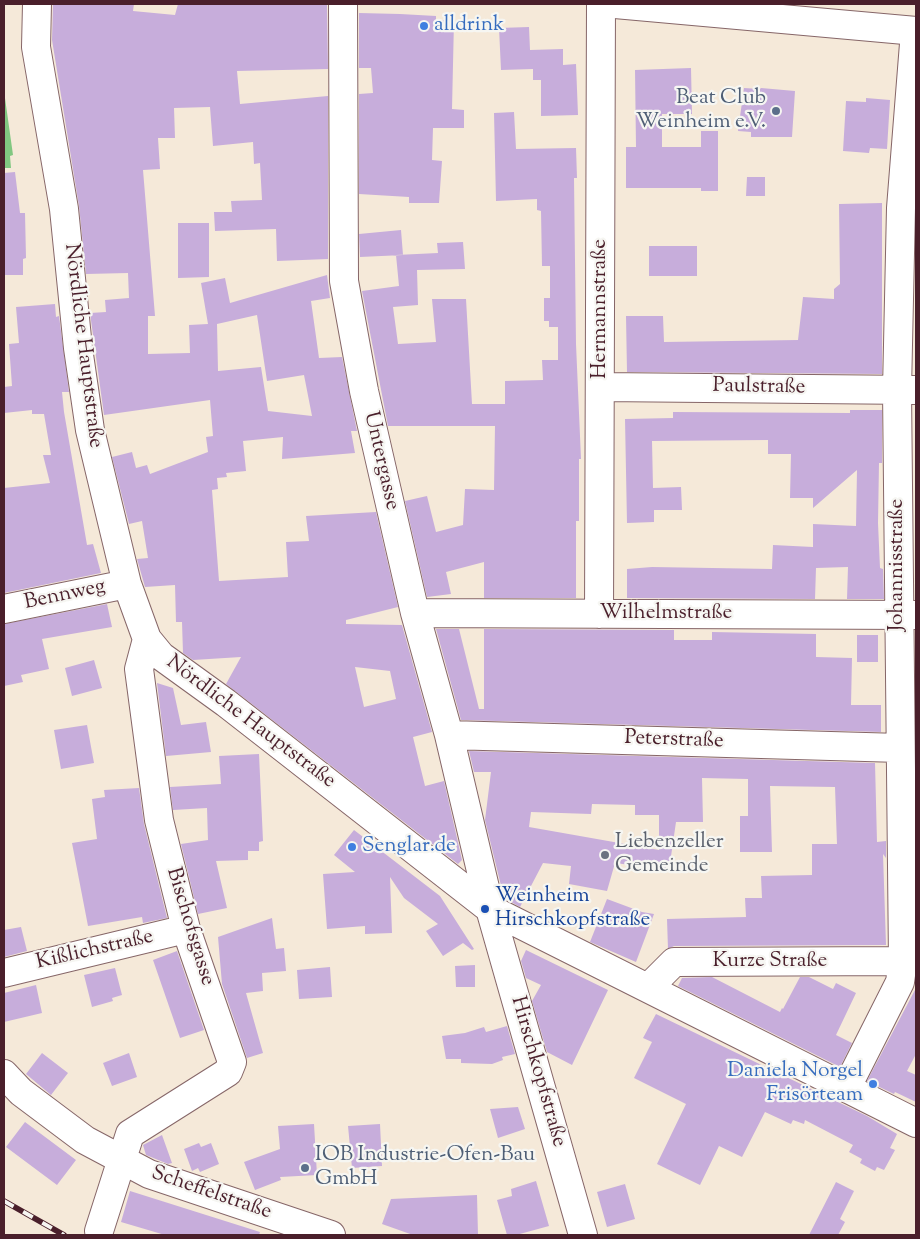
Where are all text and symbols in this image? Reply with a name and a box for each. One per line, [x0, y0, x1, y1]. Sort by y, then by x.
place label: alldrink [434, 13, 505, 39]
marker: alldrink [418, 20, 430, 32]
place label: Beat Club Weinheim e.V. [636, 86, 766, 136]
marker: Beat Club Weinheim e.V. [770, 105, 782, 117]
street label: Hermannstraße [588, 239, 614, 379]
street label: Nördliche Hauptstraße [57, 242, 107, 450]
street label: Paulstraße [712, 375, 806, 401]
street label: Untergasse [356, 409, 404, 513]
street label: Johannisstraße [885, 499, 911, 631]
street label: Bennweg [22, 575, 108, 617]
street label: Wilhelmstraße [600, 601, 732, 627]
street label: Nördliche Hauptstraße [160, 651, 340, 795]
street label: Peterstraße [624, 727, 724, 755]
place label: Liebenzeller Gemeinde [615, 830, 724, 880]
place label: Senglar.de [362, 834, 456, 860]
marker: Senglar.de [346, 841, 358, 853]
marker: Liebenzeller Gemeinde [599, 849, 611, 861]
street label: Bischofsgasse [159, 865, 219, 989]
place label: Weinheim Hirschkopfstraße [495, 884, 650, 934]
marker: Weinheim Hirschkopfstraße [479, 903, 491, 915]
street label: Kißlichstraße [34, 925, 156, 977]
street label: Kurze Straße [713, 949, 827, 975]
street label: Hirschkopfstraße [503, 994, 571, 1150]
place label: Daniela Norgel Frisörteam [727, 1059, 863, 1109]
marker: Daniela Norgel Frisörteam [867, 1078, 879, 1090]
place label: IOB Industrie-Ofen-Bau GmbH [315, 1143, 535, 1193]
street label: Scheffelstraße [148, 1162, 274, 1226]
marker: IOB Industrie-Ofen-Bau GmbH [299, 1162, 311, 1174]

